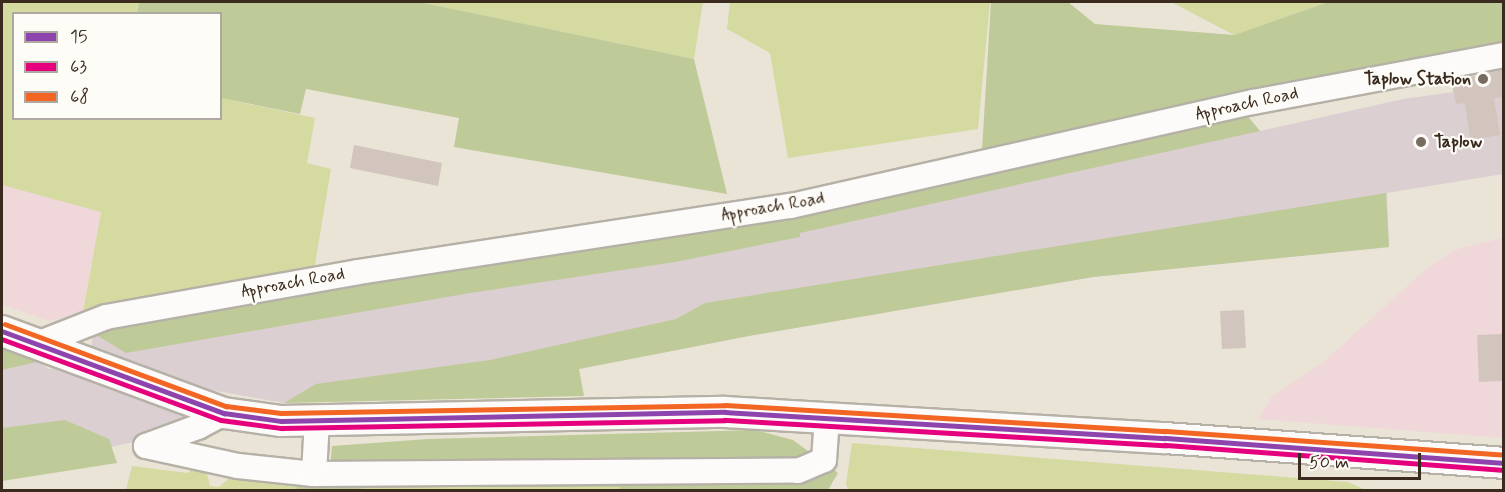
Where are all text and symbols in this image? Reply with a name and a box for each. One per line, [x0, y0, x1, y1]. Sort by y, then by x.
legend [12, 12, 222, 120]
text: 15 [70, 25, 88, 49]
text: 63 [70, 55, 87, 79]
place label: Taplow Station [1365, 68, 1471, 90]
marker: Taplow Station [1476, 72, 1490, 86]
street label: Approach Road [1194, 83, 1300, 125]
text: 68 [70, 85, 89, 109]
place label: Taplow [1434, 131, 1482, 153]
marker: Taplow [1412, 133, 1430, 151]
street label: Approach Road [720, 187, 826, 227]
street label: Approach Road [240, 263, 346, 303]
scale bar [1301, 441, 1424, 479]
text: 50 m [1309, 451, 1349, 475]

